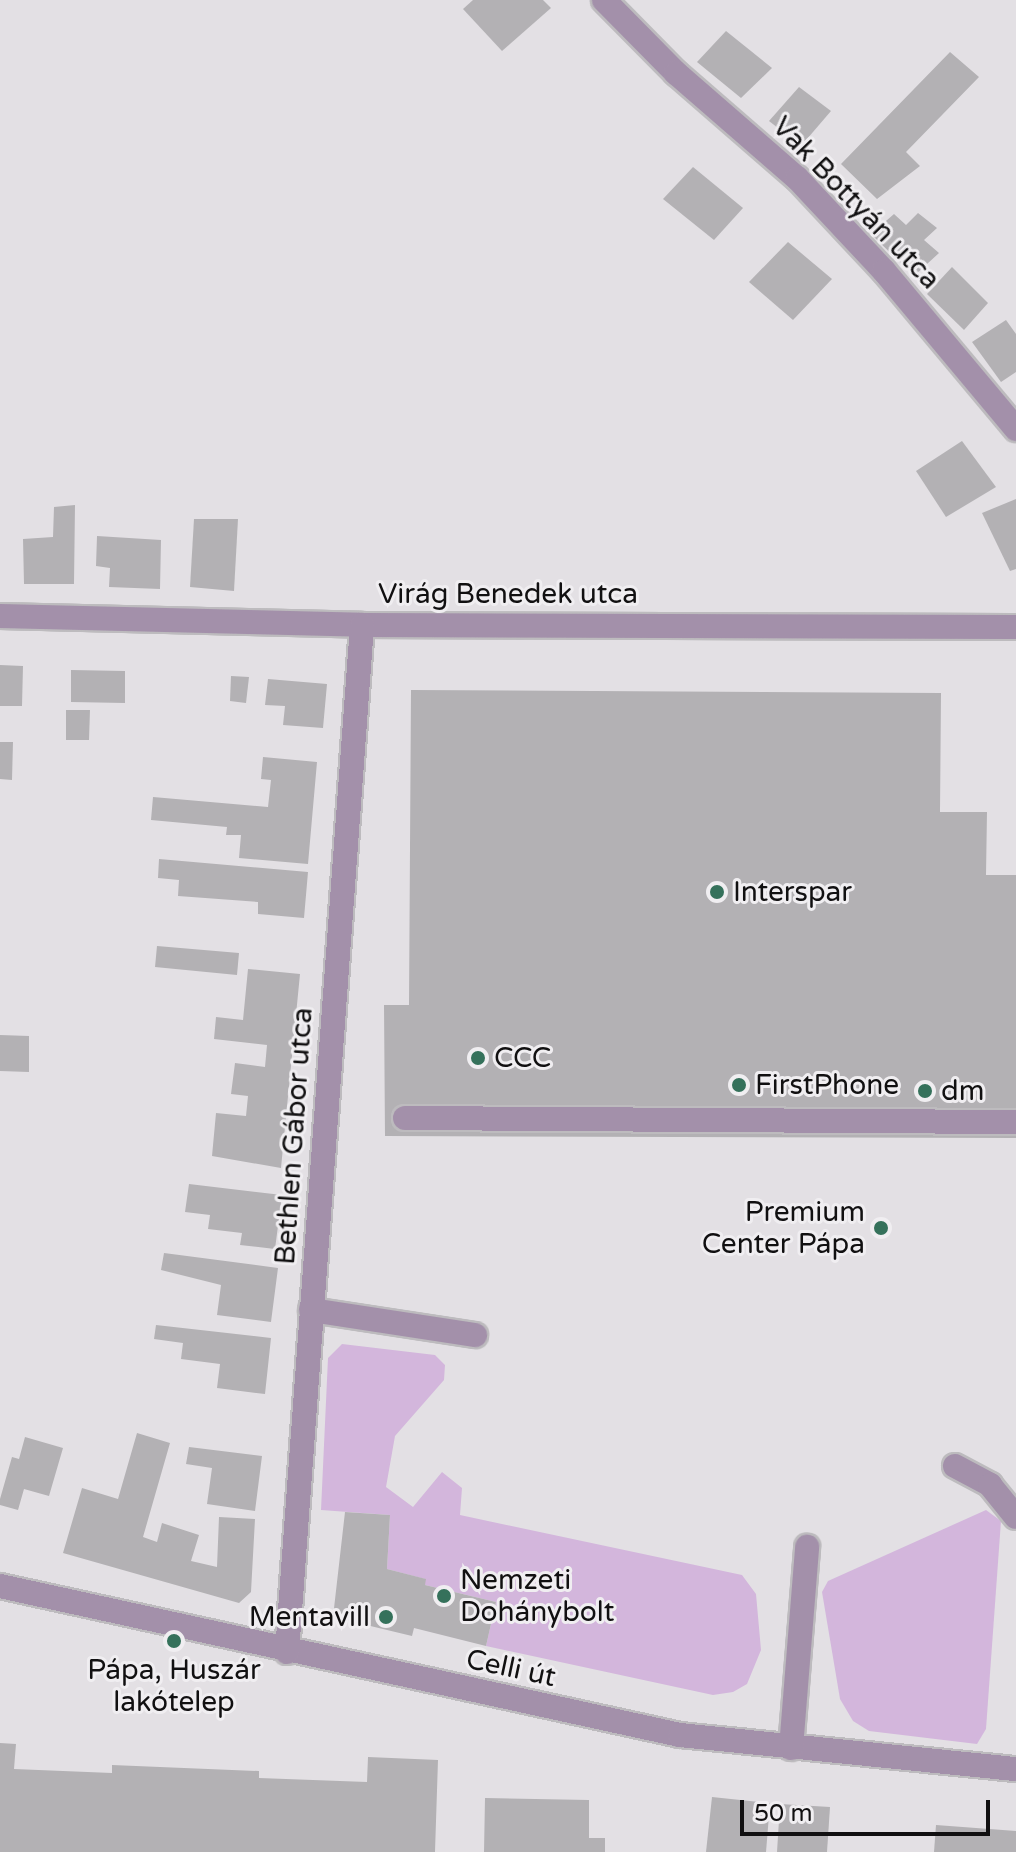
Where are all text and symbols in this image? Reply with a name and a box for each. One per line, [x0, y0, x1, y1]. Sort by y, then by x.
street label: Vak Bottyán utca [765, 110, 947, 296]
street label: Virág Benedek utca [378, 577, 638, 611]
place label: Interspar [733, 875, 852, 909]
marker: Interspar [708, 883, 726, 901]
street label: Bethlen Gábor utca [268, 1006, 320, 1266]
place label: CCC [494, 1041, 551, 1075]
marker: CCC [469, 1049, 487, 1067]
place label: FirstPhone [755, 1068, 899, 1102]
place label: dm [941, 1074, 984, 1108]
marker: FirstPhone [730, 1076, 748, 1094]
marker: dm [916, 1082, 934, 1100]
place label: Premium Center Pápa [702, 1195, 865, 1261]
marker: Premium Center Pápa [872, 1219, 890, 1237]
place label: Nemzeti Dohánybolt [460, 1563, 615, 1629]
marker: Nemzeti Dohánybolt [435, 1587, 453, 1605]
place label: Mentavill [249, 1600, 370, 1634]
marker: Mentavill [377, 1608, 395, 1626]
marker: Pápa, Huszár lakótelep [165, 1632, 183, 1650]
street label: Celli út [463, 1642, 559, 1694]
place label: Pápa, Huszár lakótelep [87, 1653, 261, 1719]
scale bar [744, 1784, 994, 1834]
text: 50 m [754, 1799, 812, 1828]

